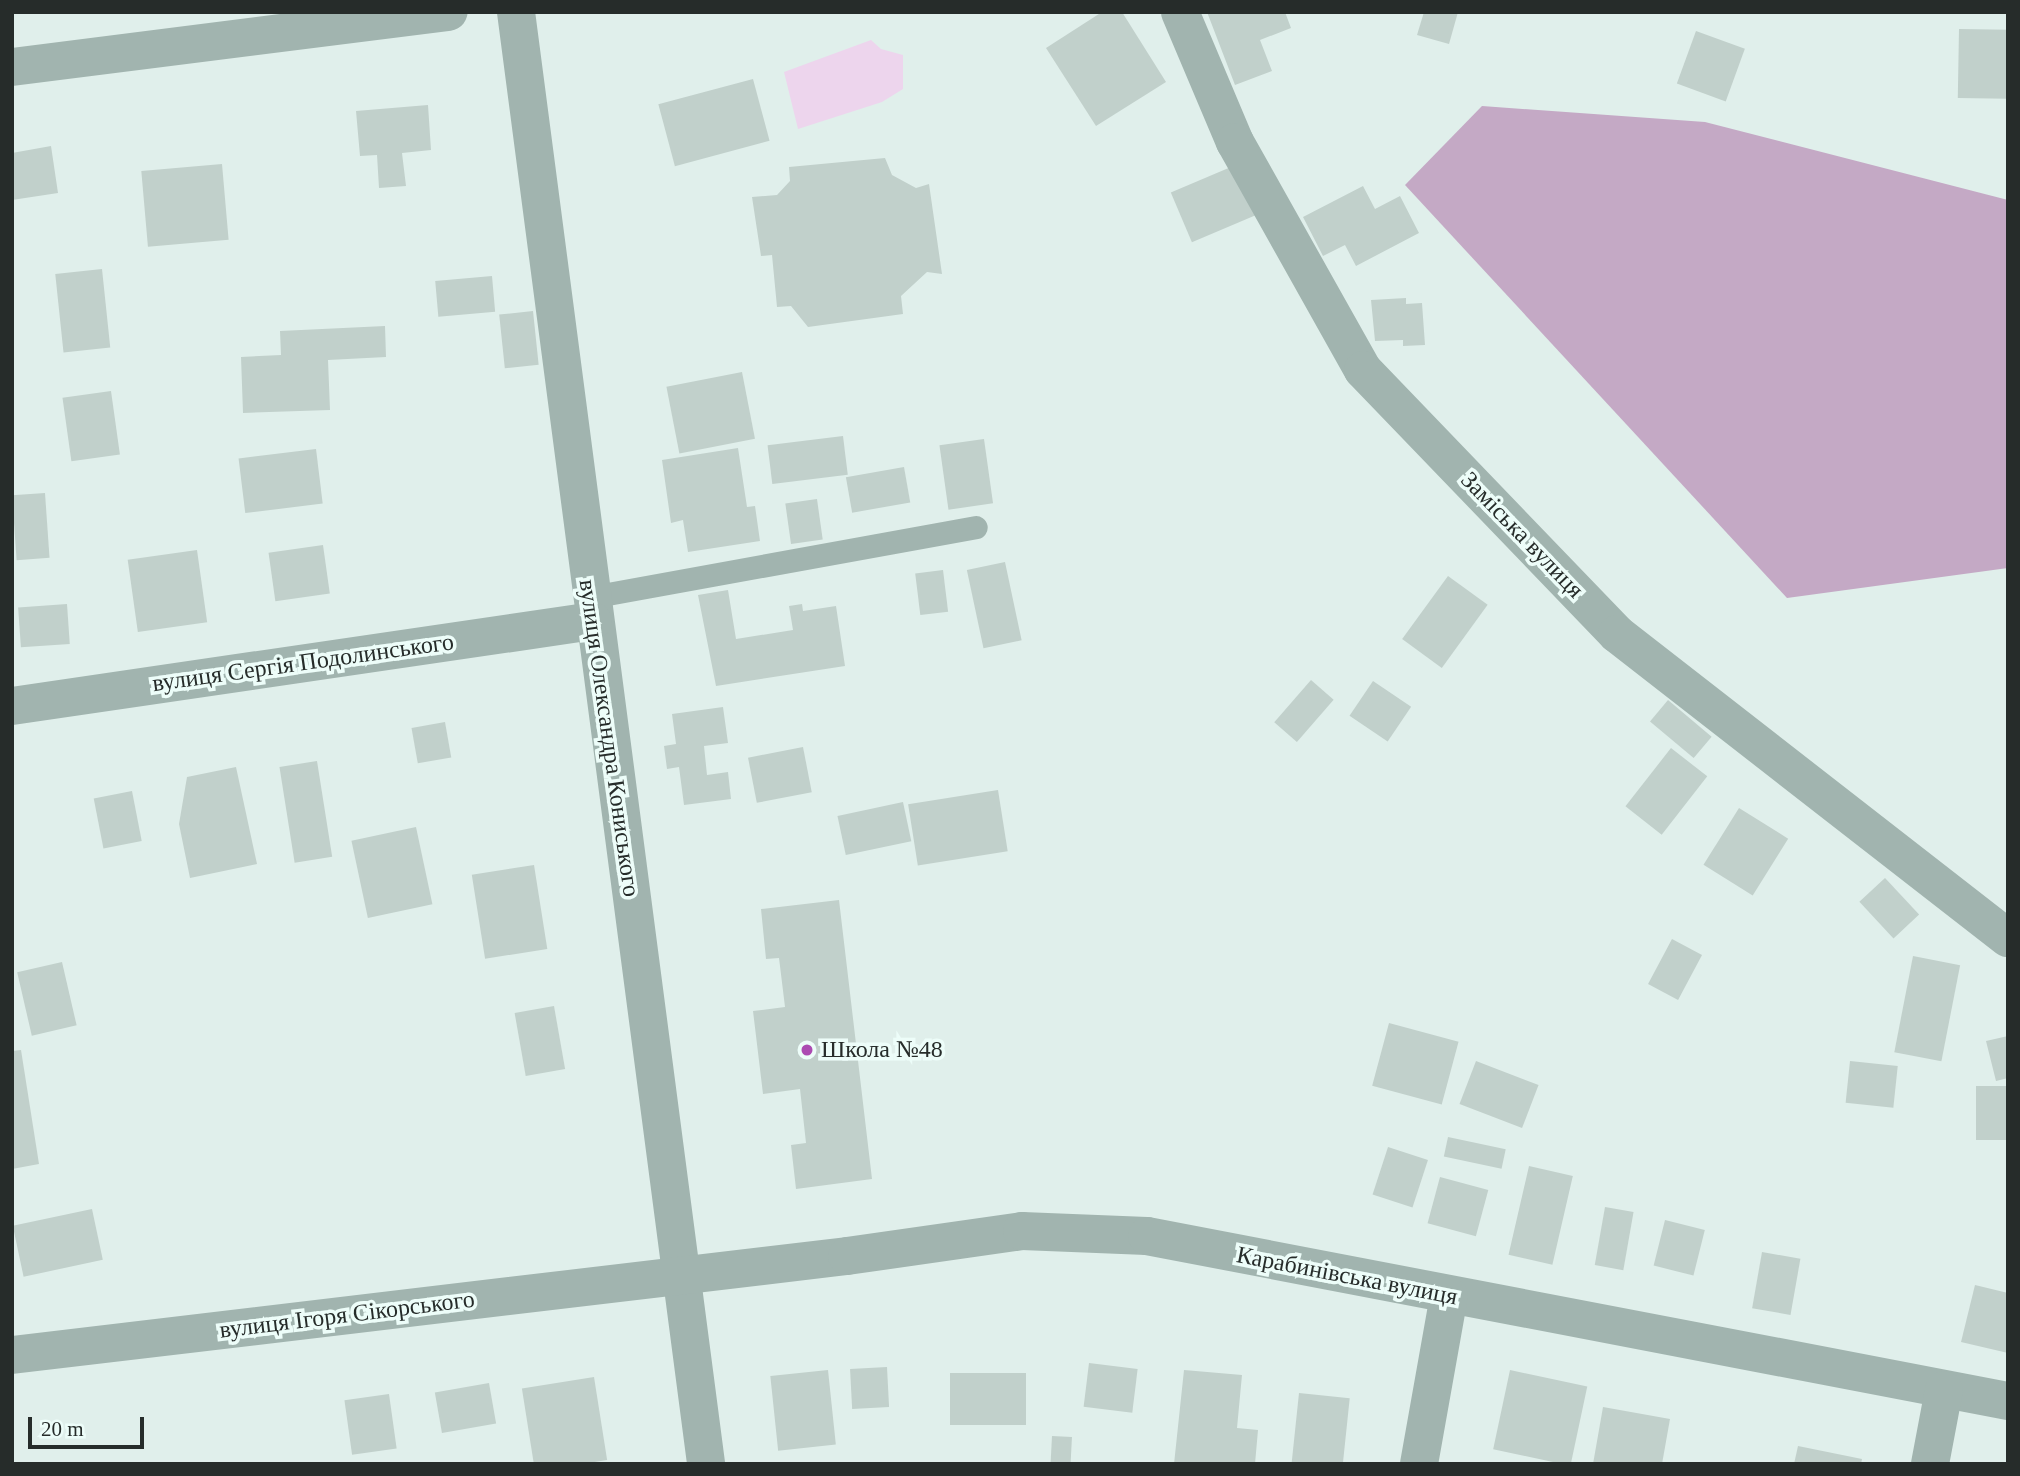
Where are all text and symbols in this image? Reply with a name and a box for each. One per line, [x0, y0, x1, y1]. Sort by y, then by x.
street label: Заміська вулиця [1455, 466, 1589, 604]
street label: вулиця Олександра Кониського [572, 577, 646, 899]
street label: вулиця Сергія Подолинського [150, 628, 456, 698]
place label: Школа №48 [821, 1036, 943, 1064]
marker: Школа №48 [799, 1042, 815, 1058]
street label: Карабинівська вулиця [1234, 1240, 1460, 1312]
street label: вулиця Ігоря Сікорського [218, 1285, 476, 1345]
scale bar [32, 1402, 147, 1446]
text: 20 m [41, 1417, 84, 1441]

